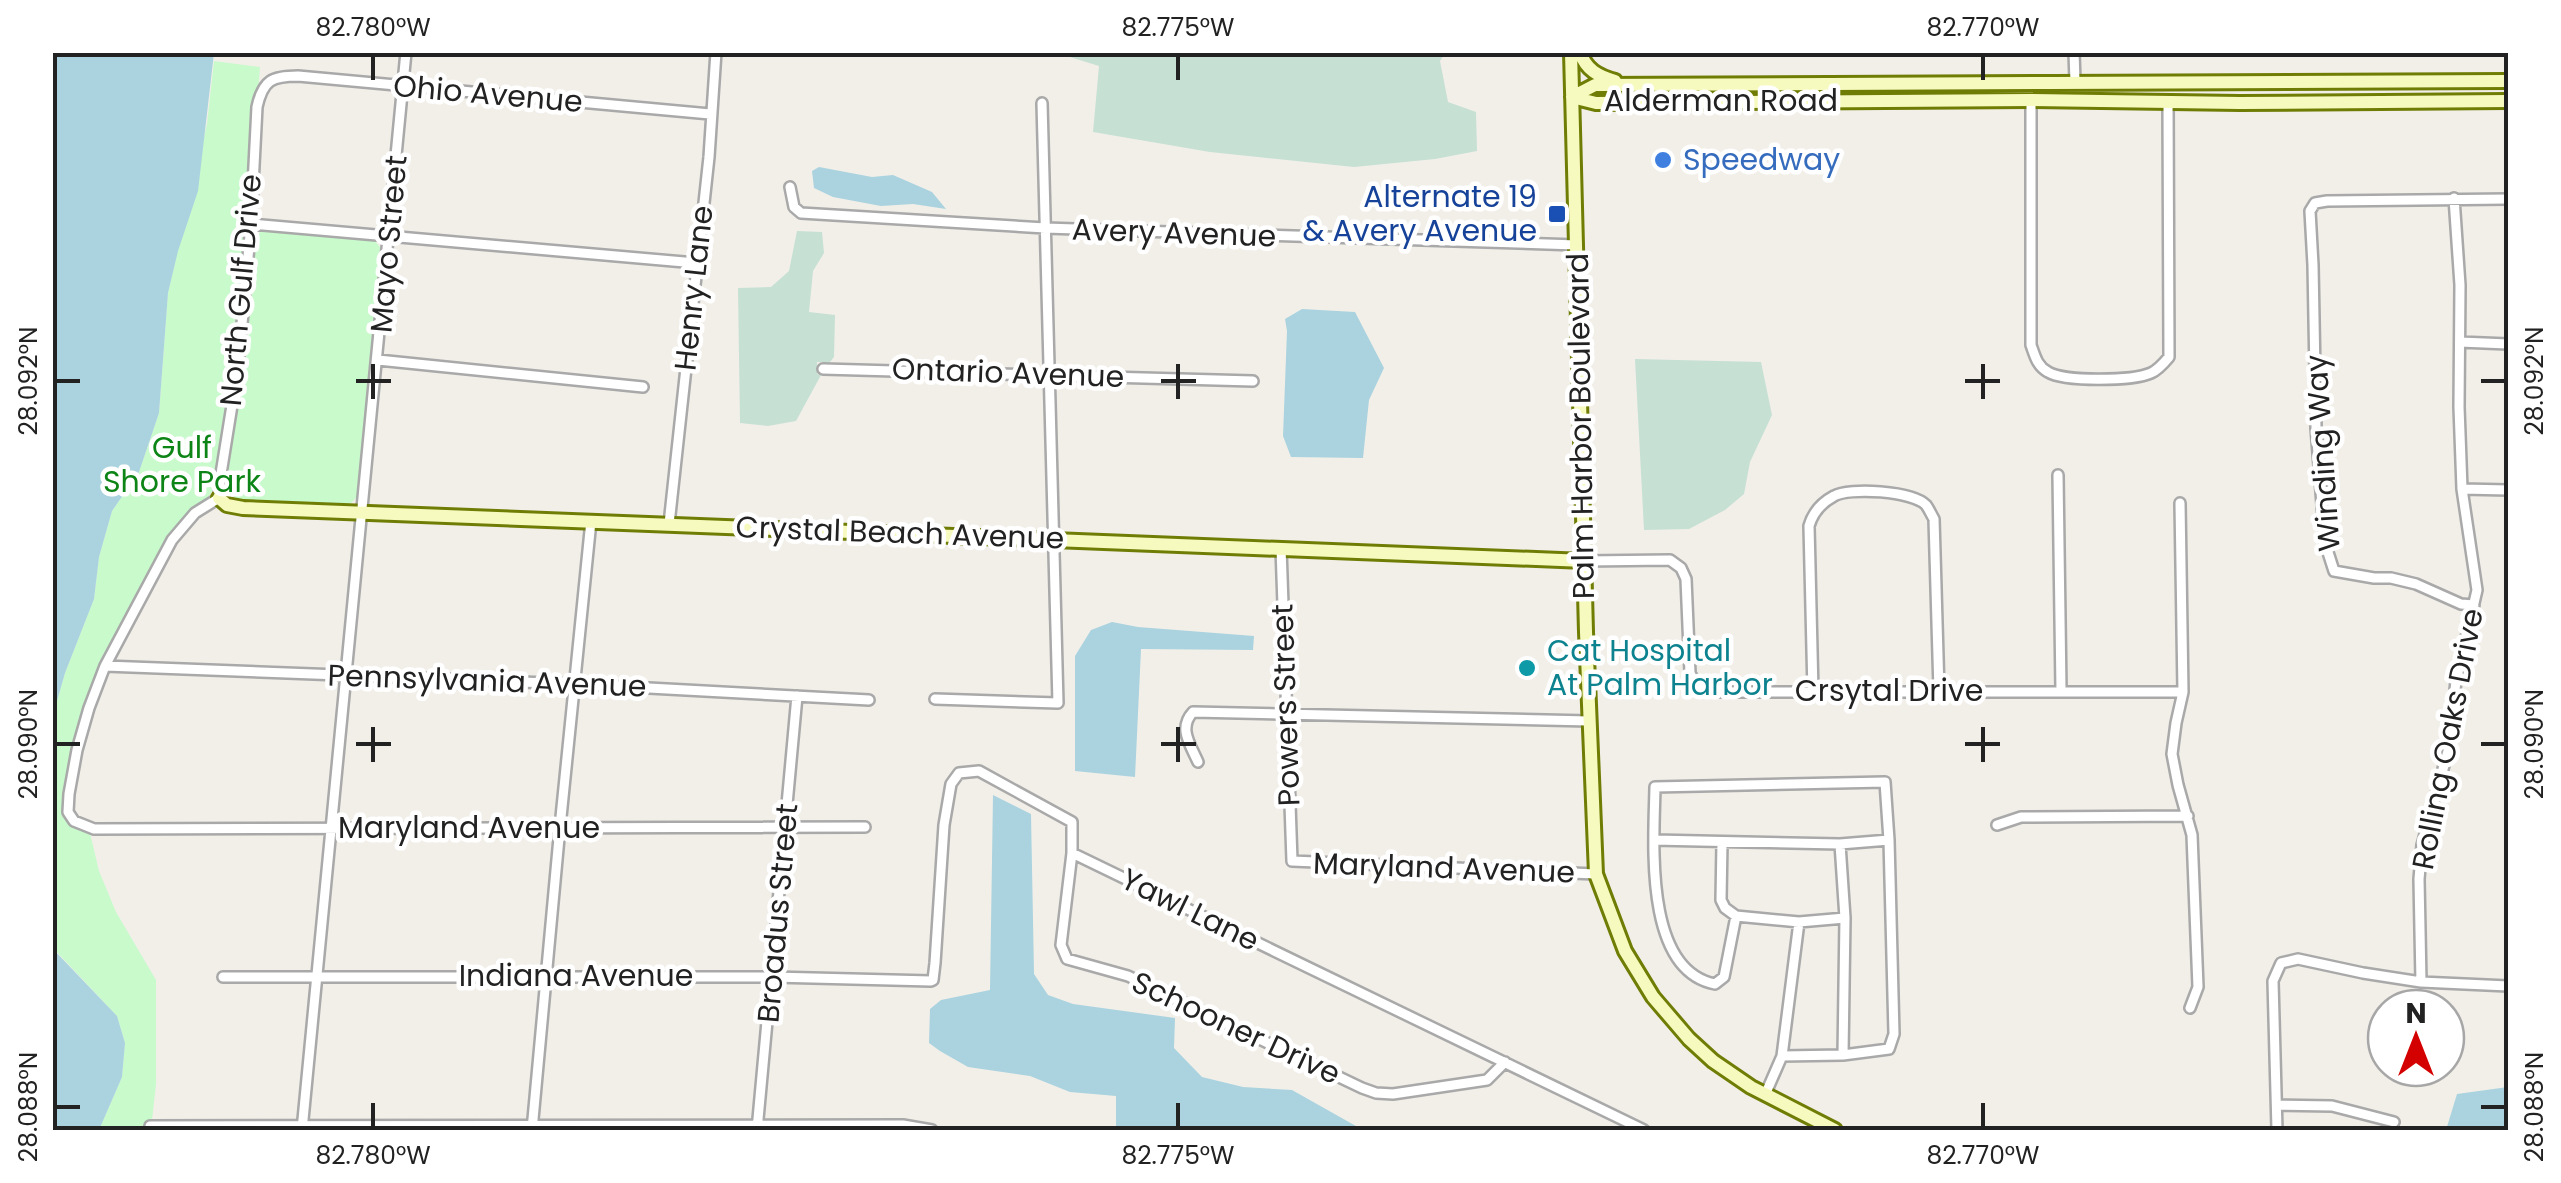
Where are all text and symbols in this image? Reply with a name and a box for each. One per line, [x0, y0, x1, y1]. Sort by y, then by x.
text: 82.780°W [315, 10, 431, 45]
text: 82.775°W [1121, 10, 1235, 45]
text: 82.770°W [1926, 10, 2040, 45]
street label: Ohio Avenue [392, 64, 585, 123]
street label: Alderman Road [1604, 79, 1838, 122]
place label: Speedway [1683, 138, 1840, 181]
marker: Speedway [1652, 149, 1674, 171]
street label: Mayo Street [359, 153, 418, 335]
street label: North Gulf Drive [209, 172, 272, 408]
place label: Alternate 19 & Avery Avenue [1302, 175, 1537, 252]
street label: Henry Lane [663, 203, 724, 373]
marker: Alternate 19 & Avery Avenue [1546, 203, 1568, 225]
street label: Avery Avenue [1071, 207, 1277, 258]
street label: Palm Harbor Boulevard [1556, 253, 1605, 599]
text: 28.092°N [11, 326, 46, 436]
text: 28.092°N [2517, 326, 2552, 436]
street label: Ontario Avenue [891, 347, 1125, 398]
street label: Winding Way [2294, 353, 2351, 553]
park label: Gulf Shore Park [103, 426, 262, 503]
street label: Crystal Beach Avenue [735, 505, 1065, 560]
street label: Powers Street [1260, 603, 1311, 807]
street label: Rolling Oaks Drive [2401, 605, 2494, 873]
place label: Cat Hospital At Palm Harbor [1547, 629, 1773, 706]
street label: Pennsylvania Avenue [327, 653, 647, 708]
marker: Cat Hospital At Palm Harbor [1516, 657, 1538, 679]
street label: Crsytal Drive [1795, 669, 1983, 712]
text: 28.090°N [11, 689, 46, 799]
text: 28.090°N [2517, 689, 2552, 799]
street label: Broadus Street [746, 801, 809, 1024]
street label: Maryland Avenue [338, 806, 600, 849]
street label: Maryland Avenue [1312, 841, 1576, 894]
street label: Yawl Lane [1114, 858, 1267, 961]
street label: Indiana Avenue [459, 954, 693, 997]
street label: Schooner Drive [1125, 960, 1348, 1095]
north arrow [2366, 988, 2466, 1088]
text: N [2405, 994, 2427, 1033]
text: 28.088°N [11, 1052, 46, 1162]
text: 28.088°N [2517, 1052, 2552, 1162]
text: 82.780°W [315, 1138, 431, 1173]
text: 82.775°W [1121, 1138, 1235, 1173]
text: 82.770°W [1926, 1138, 2040, 1173]

